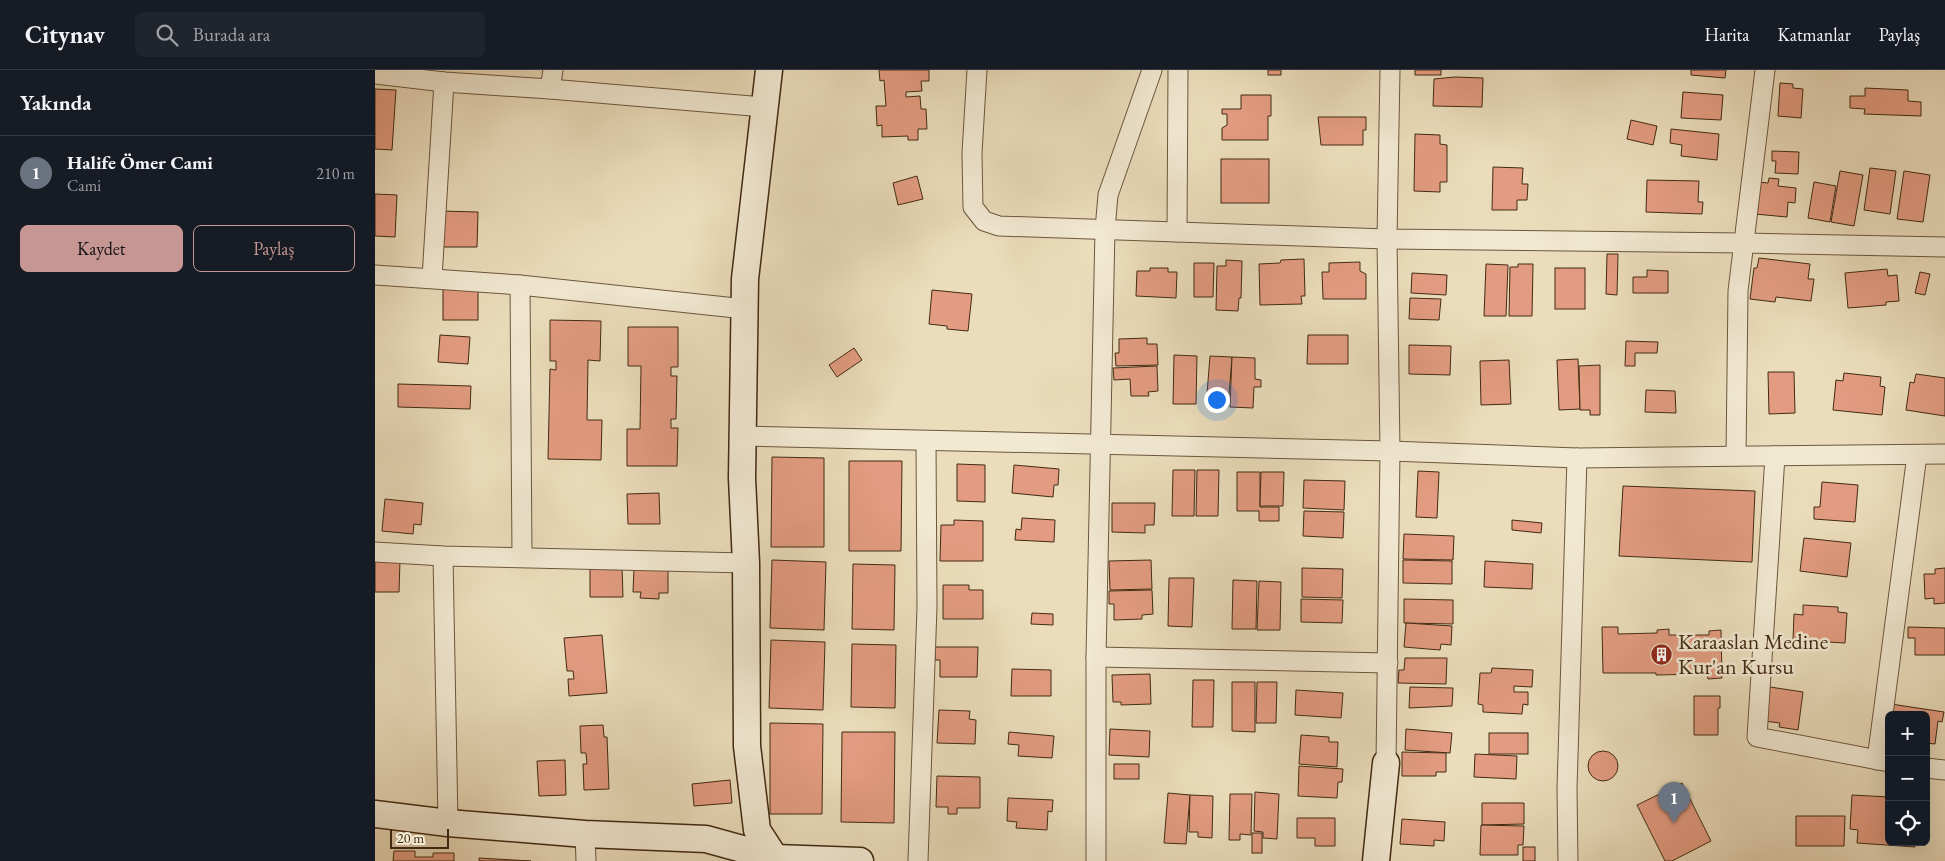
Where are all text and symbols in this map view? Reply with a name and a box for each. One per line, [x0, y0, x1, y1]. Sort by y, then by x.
search box [135, 12, 485, 57]
text: Citynav [25, 19, 105, 50]
icon: search [153, 21, 181, 49]
text: Burada ara [193, 22, 270, 47]
text: Harita [1704, 23, 1749, 46]
text: Katmanlar [1777, 23, 1851, 46]
text: Paylaş [1879, 23, 1920, 46]
text: Yakında [20, 89, 91, 116]
text: Halife Ömer Cami [67, 150, 213, 175]
text: 1 [32, 163, 40, 184]
text: 210 m [316, 163, 355, 184]
text: Cami [67, 175, 101, 196]
button: Kaydet [20, 225, 183, 272]
button: Paylaş [193, 225, 355, 272]
your location [1204, 387, 1230, 413]
place label: Karaaslan Medine Kur'an Kursu [1678, 627, 1829, 681]
building icon: Karaaslan Medine Kur'an Kursu [1650, 642, 1674, 666]
map controls [1885, 711, 1930, 846]
button: + [1885, 711, 1930, 756]
button: − [1885, 756, 1930, 801]
pin: 1 [1658, 782, 1690, 823]
button: locate [1885, 801, 1930, 846]
scale bar [390, 826, 449, 849]
text: 20 m [397, 829, 424, 847]

